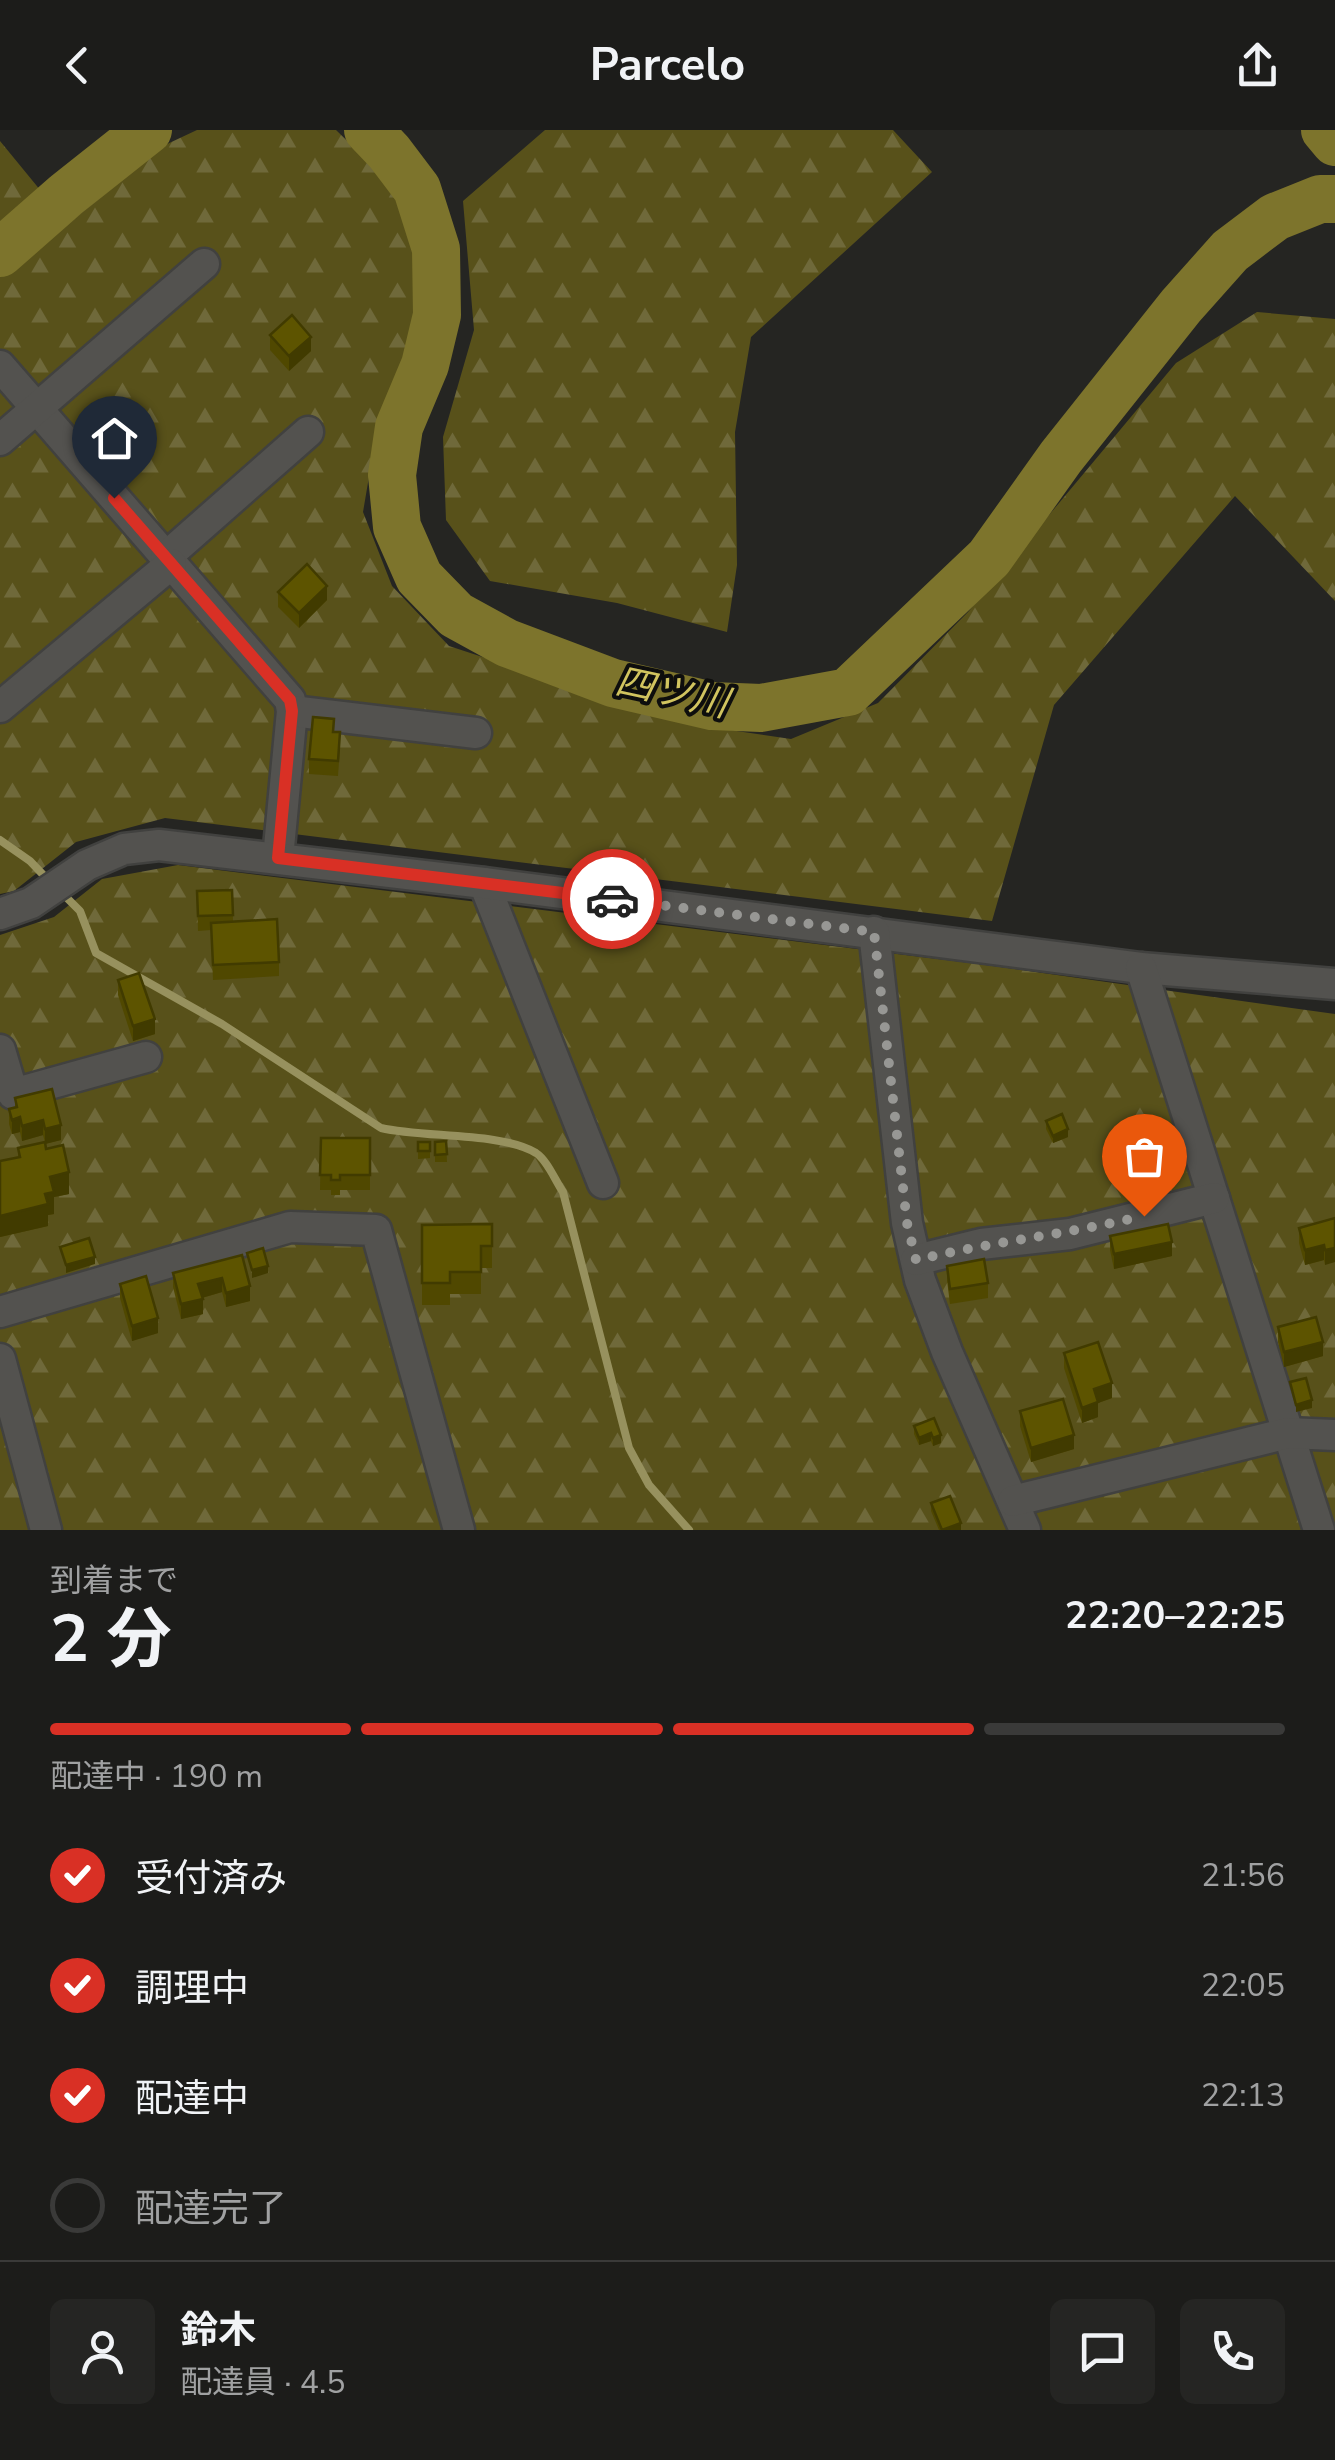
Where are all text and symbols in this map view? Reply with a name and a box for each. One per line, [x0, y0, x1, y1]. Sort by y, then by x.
text: Parcelo [590, 35, 745, 96]
icon: back [50, 38, 105, 93]
icon: share [1230, 38, 1285, 93]
pin [72, 396, 157, 499]
icon: home [87, 411, 142, 466]
water label: 四ツ川 [611, 656, 737, 730]
courier [562, 849, 662, 949]
icon: car [585, 872, 640, 927]
pin [1102, 1114, 1187, 1217]
icon: bag [1117, 1129, 1172, 1184]
text: 到着まで [50, 1559, 178, 1602]
text: 22:20–22:25 [1065, 1590, 1285, 1641]
text: 2 分 [50, 1595, 172, 1684]
text: 配達中 · 190 m [50, 1755, 263, 1798]
icon: check [50, 1848, 105, 1903]
text: 受付済み [135, 1853, 287, 1904]
text: 21:56 [1201, 1854, 1285, 1897]
icon: check [50, 1958, 105, 2013]
text: 調理中 [135, 1963, 249, 2014]
text: 22:05 [1201, 1964, 1285, 2007]
icon: check [50, 2068, 105, 2123]
text: 配達中 [135, 2073, 249, 2124]
text: 22:13 [1201, 2074, 1285, 2117]
text: 配達完了 [135, 2183, 287, 2234]
button: person [50, 2299, 155, 2404]
button: chat [1050, 2299, 1155, 2404]
button: phone [1180, 2299, 1285, 2404]
text: 鈴木 [180, 2305, 256, 2356]
text: 配達員 · 4.5 [180, 2361, 345, 2404]

